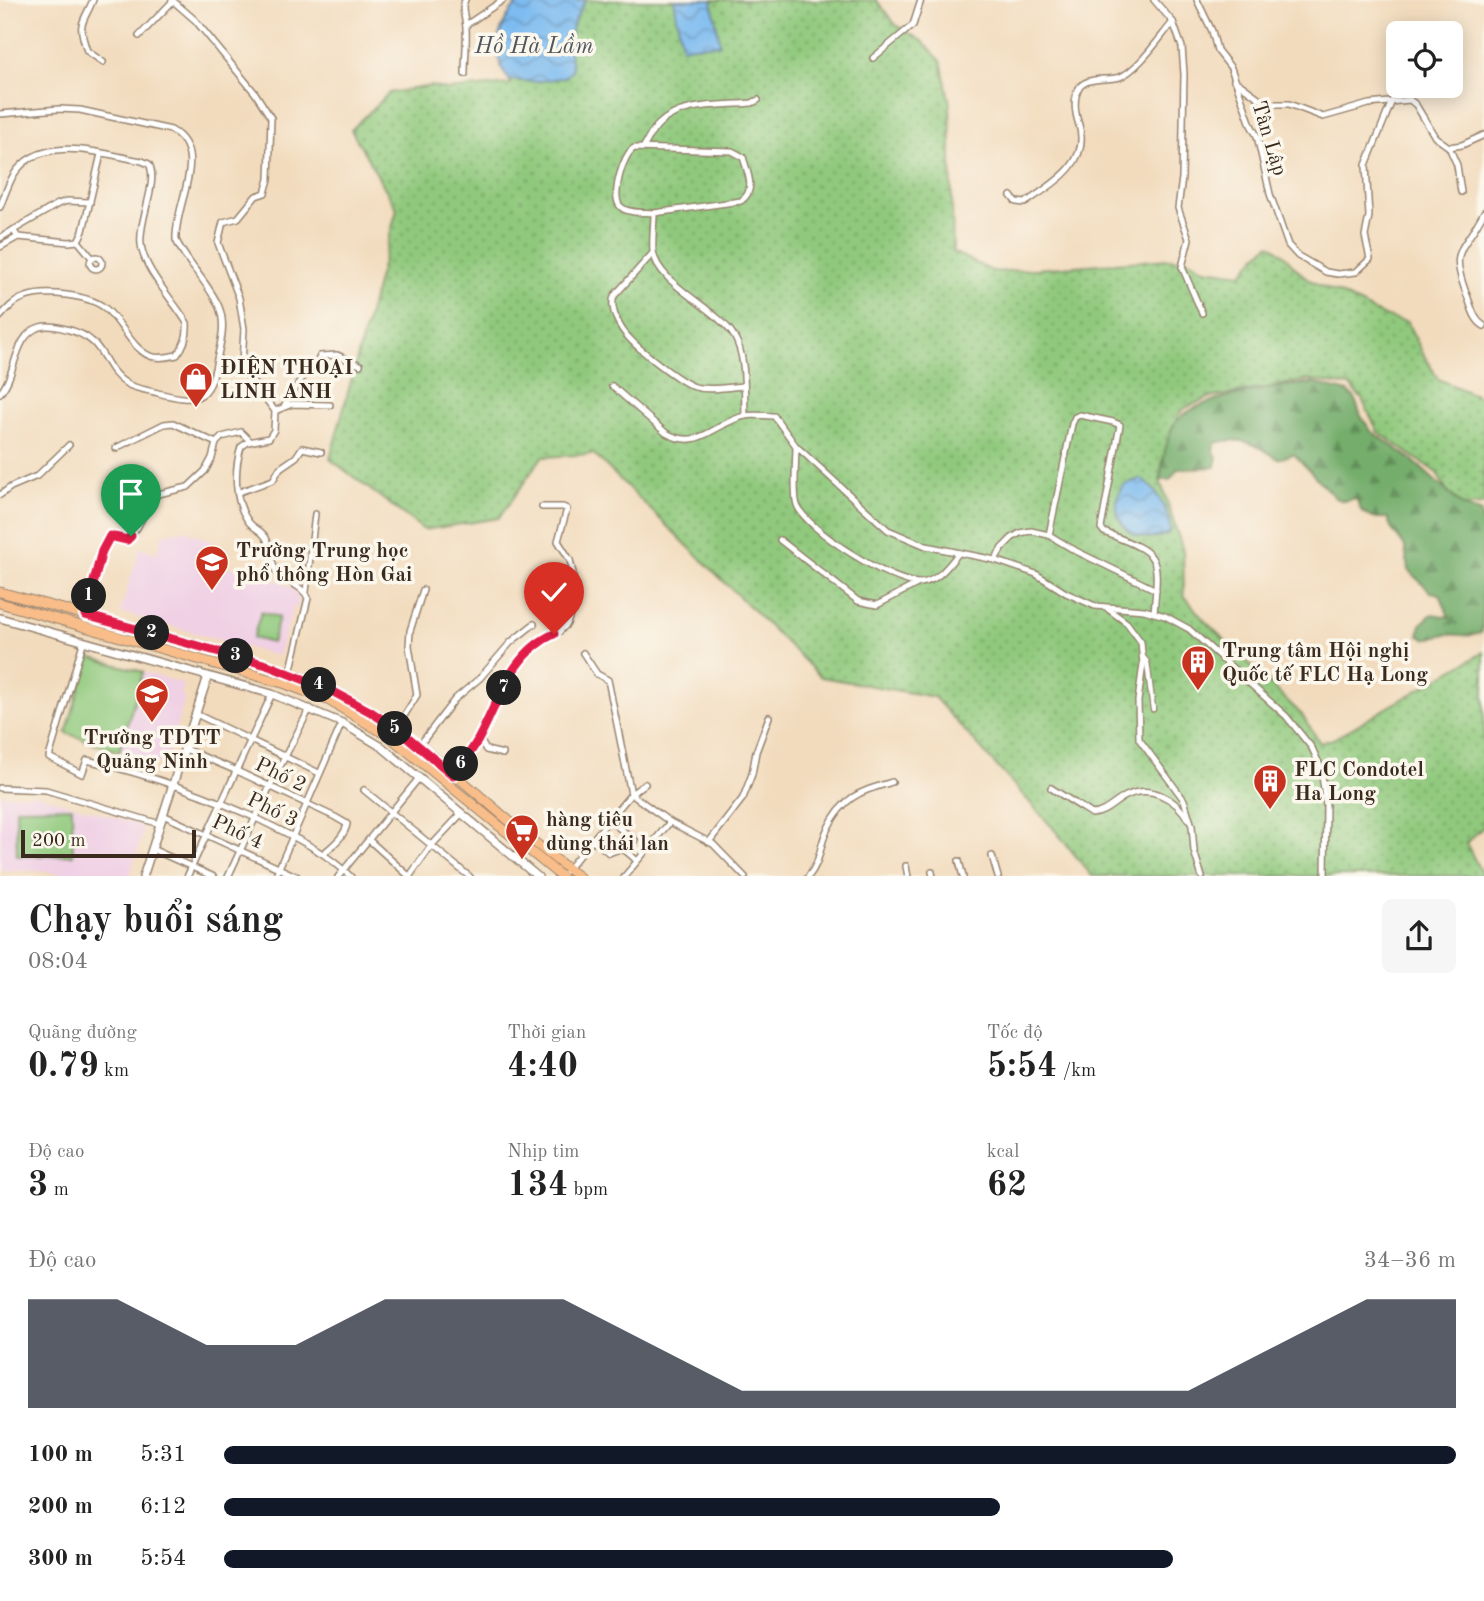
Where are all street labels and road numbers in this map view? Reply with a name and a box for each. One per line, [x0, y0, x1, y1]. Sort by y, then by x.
street label: Tân Lập [1247, 98, 1290, 178]
street label: Phố 2 [251, 753, 310, 797]
street label: Phố 3 [243, 788, 302, 832]
street label: Phố 4 [208, 810, 267, 853]

